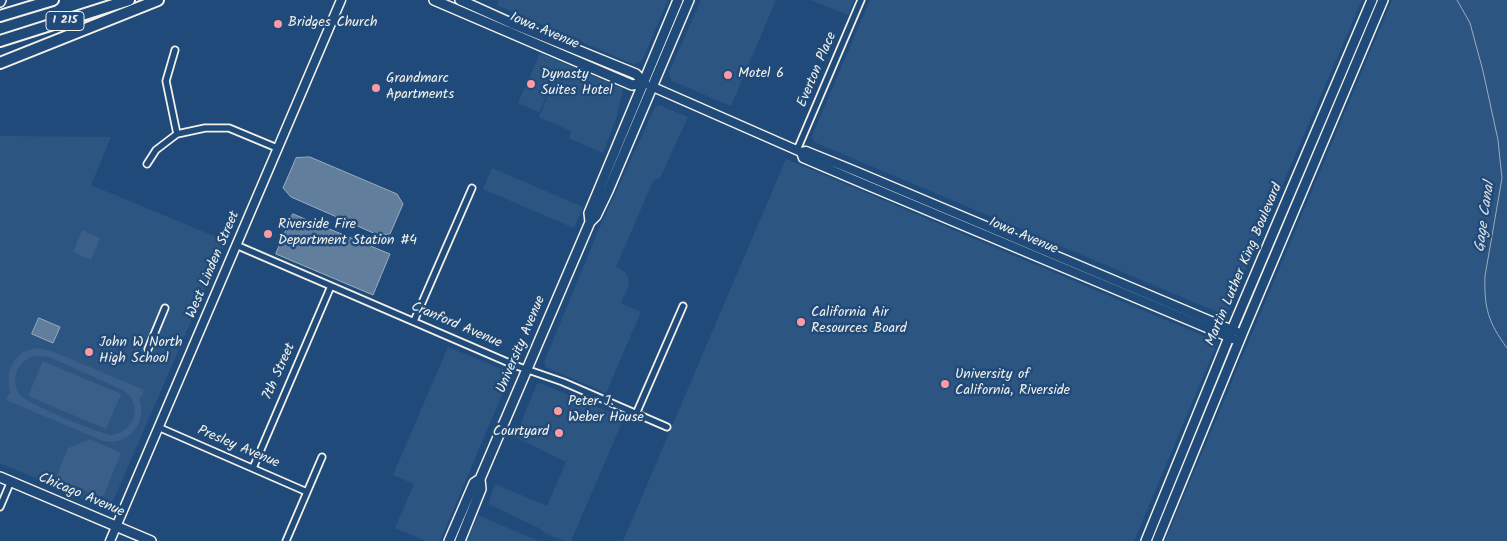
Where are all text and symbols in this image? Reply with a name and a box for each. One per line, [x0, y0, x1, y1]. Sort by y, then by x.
street label: Iowa Avenue [507, 10, 581, 54]
road number: I 215 [46, 12, 84, 30]
place label: Bridges Church [288, 16, 377, 32]
marker: Bridges Church [272, 18, 284, 30]
street label: Everton Place [795, 30, 841, 110]
place label: Motel 6 [738, 67, 784, 83]
place label: Dynasty Suites Hotel [541, 68, 613, 100]
marker: Motel 6 [722, 69, 734, 81]
place label: Grandmarc Apartments [386, 72, 454, 104]
marker: Dynasty Suites Hotel [525, 78, 537, 90]
marker: Grandmarc Apartments [370, 82, 382, 94]
street label: Martin Luther King Boulevard [1203, 181, 1287, 349]
water label: Gage Canal [1472, 181, 1500, 253]
street label: West Linden Street [184, 209, 244, 321]
street label: Iowa Avenue [986, 215, 1060, 259]
place label: Riverside Fire Department Station #4 [278, 218, 417, 250]
marker: Riverside Fire Department Station #4 [262, 228, 274, 240]
street label: University Avenue [494, 294, 550, 396]
street label: Cranford Avenue [408, 299, 504, 353]
place label: California Air Resources Board [811, 306, 907, 338]
marker: California Air Resources Board [795, 316, 807, 328]
place label: John W North High School [99, 336, 182, 368]
street label: 7th Street [260, 341, 300, 403]
marker: John W North High School [83, 346, 95, 358]
place label: University of California, Riverside [955, 368, 1070, 401]
marker: University of California, Riverside [939, 378, 951, 390]
place label: Peter J. Weber House [568, 395, 644, 428]
marker: Peter J. Weber House [552, 405, 564, 417]
street label: Presley Avenue [194, 423, 282, 473]
place label: Courtyard [493, 425, 549, 441]
marker: Courtyard [553, 427, 565, 439]
street label: Chicago Avenue [35, 470, 127, 522]

